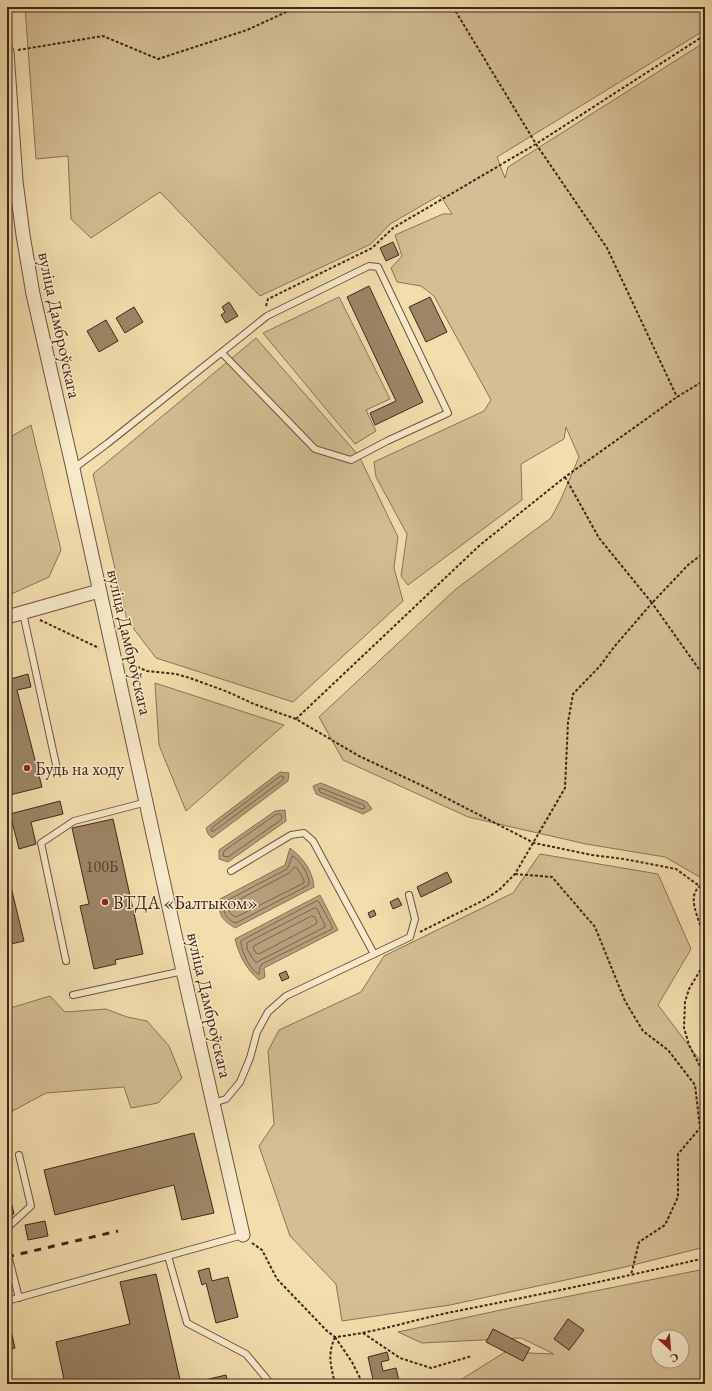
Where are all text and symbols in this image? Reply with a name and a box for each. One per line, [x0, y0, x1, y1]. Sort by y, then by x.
street label: вуліца Дамброўскага [33, 250, 87, 401]
street label: вуліца Дамброўскага [102, 567, 158, 718]
place label: Будь на ходу [35, 757, 124, 780]
marker: Будь на ходу [22, 763, 32, 773]
house number: 100Б [86, 856, 118, 877]
place label: ВТДА «Балтыком» [113, 891, 258, 914]
marker: ВТДА «Балтыком» [100, 897, 110, 907]
street label: вуліца Дамброўскага [182, 930, 238, 1081]
north arrow [650, 1329, 690, 1369]
text: С [668, 1350, 681, 1366]

